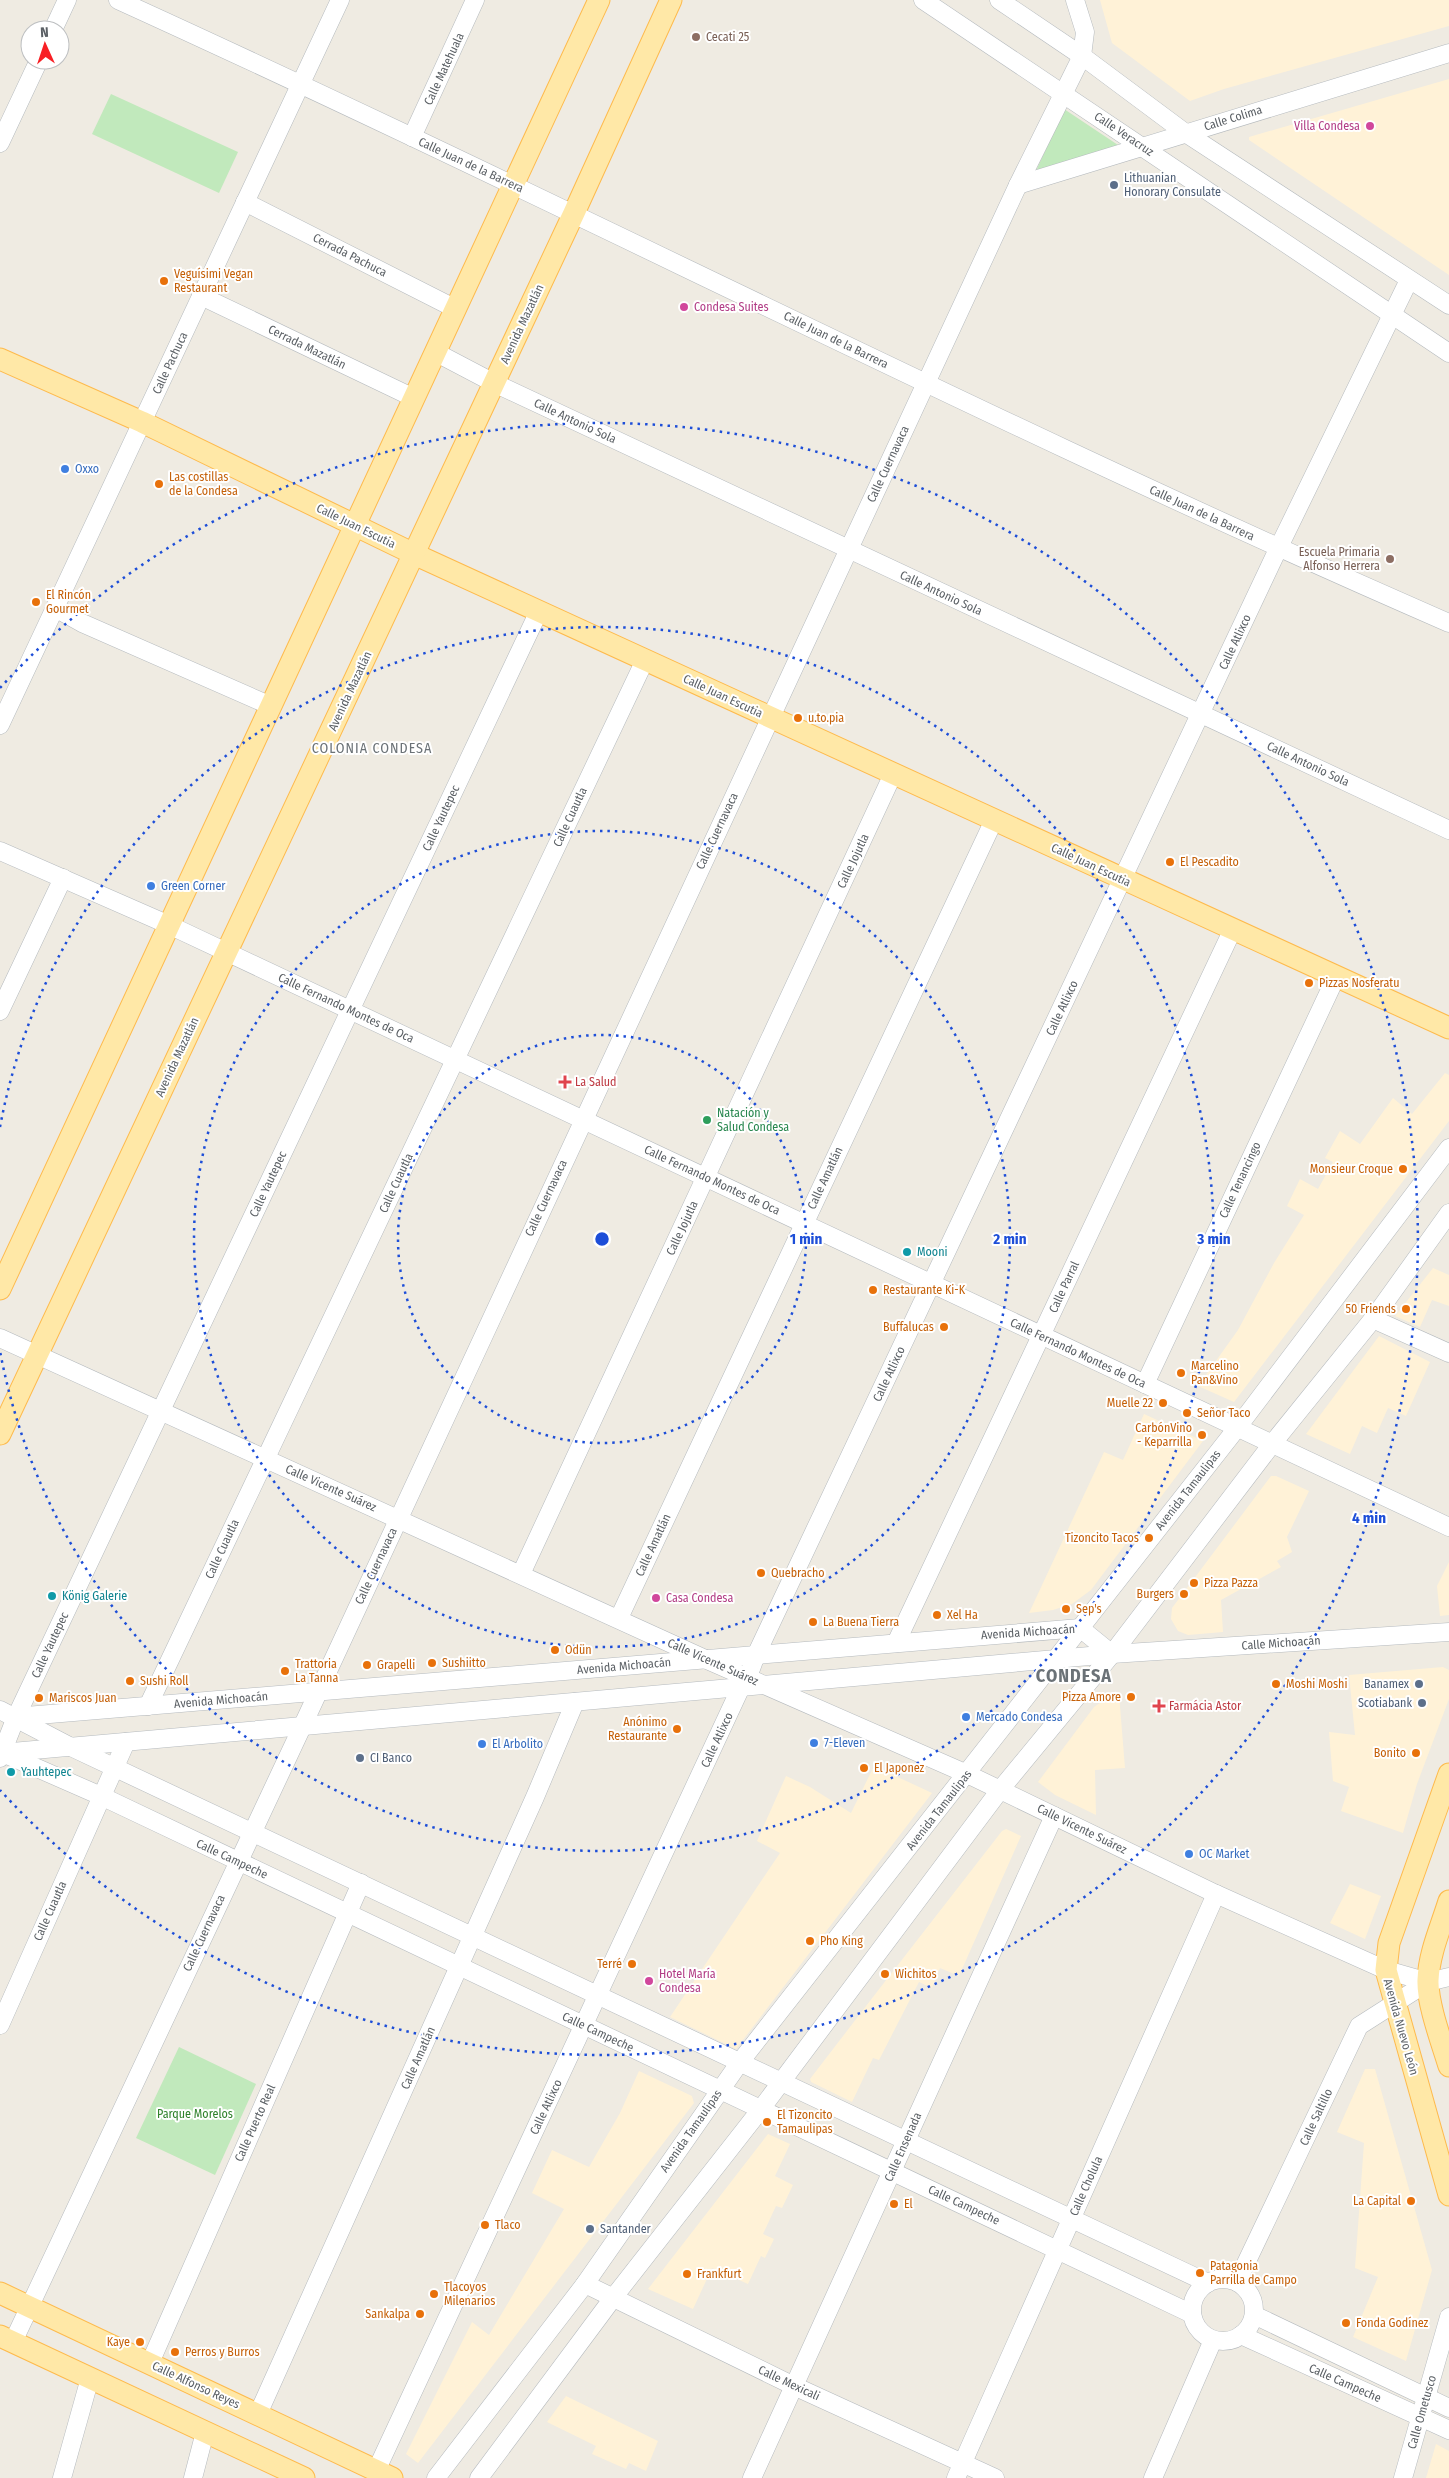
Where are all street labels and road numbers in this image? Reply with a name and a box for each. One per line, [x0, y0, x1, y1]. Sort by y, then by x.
street label: Calle Matehuala [421, 31, 467, 107]
street label: Calle Colima [1202, 102, 1264, 133]
street label: Calle Veracruz [1092, 109, 1157, 159]
street label: Calle Juan de la Barrera [416, 134, 526, 196]
street label: Cerrada Pachuca [311, 230, 389, 280]
street label: Avenida Mazatlán [497, 282, 547, 366]
street label: Calle Juan de la Barrera [782, 309, 891, 371]
street label: Cerrada Mazatlán [266, 322, 348, 372]
street label: Calle Pachuca [150, 330, 191, 396]
street label: Calle Antonio Sola [532, 396, 618, 446]
street label: Calle Cuernavaca [864, 423, 912, 505]
street label: Calle Juan de la Barrera [1147, 482, 1257, 544]
street label: Calle Juan Escutia [314, 501, 398, 551]
street label: Calle Antonio Sola [898, 568, 984, 618]
street label: Calle Atlixco [1216, 612, 1254, 672]
street label: Avenida Mazatlán [325, 649, 375, 733]
street label: Calle Juan Escutia [681, 671, 765, 721]
street label: Calle Antonio Sola [1265, 739, 1351, 789]
street label: Calle Yautepec [420, 783, 462, 853]
street label: Calle Cuautla [550, 785, 590, 849]
street label: Calle Cuernavaca [693, 790, 741, 872]
street label: Calle Jojutla [834, 831, 872, 890]
street label: Calle Juan Escutia [1049, 840, 1133, 890]
street label: Calle Fernando Montes de Oca [276, 970, 416, 1046]
street label: Calle Atlixco [1043, 978, 1081, 1038]
street label: Avenida Mazatlán [152, 1015, 202, 1099]
street label: Calle Tenancingo [1216, 1140, 1264, 1220]
street label: Calle Fernando Montes de Oca [642, 1142, 782, 1218]
street label: Calle Amatlán [804, 1145, 846, 1211]
street label: Calle Yautepec [247, 1149, 289, 1219]
street label: Calle Cuautla [376, 1151, 416, 1215]
street label: Calle Cuernavaca [522, 1157, 570, 1239]
street label: Calle Jojutla [663, 1198, 701, 1257]
street label: Calle Parral [1046, 1259, 1082, 1315]
street label: Calle Fernando Montes de Oca [1008, 1315, 1148, 1391]
street label: Calle Atlixco [870, 1344, 908, 1404]
street label: Avenida Tamaulipas [1152, 1447, 1224, 1533]
street label: Calle Vicente Suárez [283, 1462, 379, 1514]
street label: Calle Amatlán [632, 1512, 674, 1578]
street label: Calle Cuautla [202, 1517, 242, 1581]
street label: Calle Cuernavaca [352, 1525, 400, 1607]
street label: Calle Yautepec [29, 1610, 71, 1680]
street label: Avenida Michoacán [980, 1622, 1076, 1642]
street label: Calle Michoacán [1241, 1633, 1321, 1653]
street label: Calle Vicente Suárez [665, 1636, 761, 1688]
street label: Avenida Michoacán [576, 1655, 672, 1677]
street label: Avenida Michoacán [173, 1689, 269, 1711]
street label: Calle Atlixco [698, 1710, 736, 1770]
street label: Avenida Tamaulipas [903, 1767, 975, 1853]
street label: Calle Vicente Suárez [1035, 1801, 1129, 1857]
street label: Calle Campeche [194, 1836, 270, 1882]
street label: Calle Cuautla [31, 1879, 69, 1943]
street label: Calle Cuernavaca [180, 1892, 228, 1974]
street label: Avenida Nuevo León [1381, 1977, 1421, 2077]
street label: Calle Campeche [560, 2009, 636, 2055]
street label: Calle Amatlán [398, 2024, 438, 2092]
street label: Calle Atlixco [527, 2077, 565, 2137]
street label: Calle Puerto Real [232, 2082, 278, 2164]
street label: Calle Saltillo [1297, 2086, 1335, 2148]
street label: Avenida Tamaulipas [657, 2087, 725, 2175]
street label: Calle Ensenada [882, 2110, 925, 2184]
street label: Calle Cholula [1067, 2154, 1105, 2218]
street label: Calle Campeche [926, 2182, 1002, 2228]
street label: Calle Alfonso Reyes [150, 2359, 242, 2411]
street label: Calle Campeche [1307, 2361, 1383, 2405]
street label: Calle Mexicali [756, 2363, 822, 2403]
street label: Calle Ometusco [1405, 2374, 1439, 2450]

